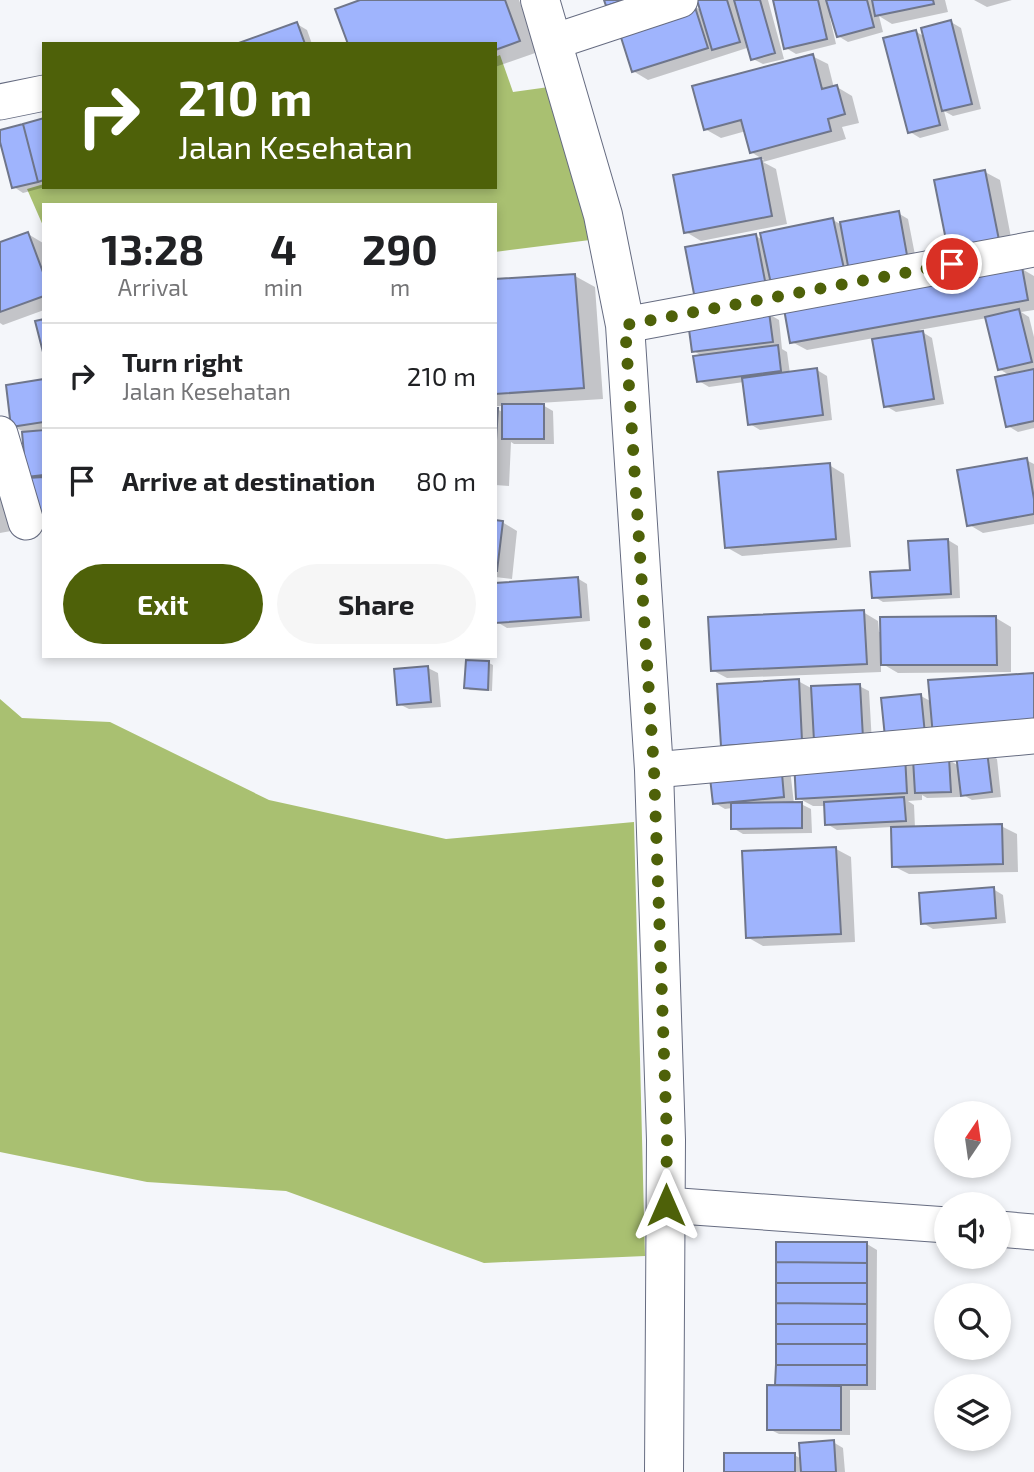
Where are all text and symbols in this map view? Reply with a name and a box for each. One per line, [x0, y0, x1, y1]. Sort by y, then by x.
text: 210 m [178, 67, 312, 126]
icon: right [63, 70, 154, 161]
text: Jalan Kesehatan [178, 127, 413, 165]
text: 13:28 [101, 223, 205, 273]
text: 4 [270, 223, 297, 273]
text: 290 [362, 223, 438, 273]
pin [922, 234, 982, 294]
icon: arrive [933, 245, 971, 283]
text: Arrival [118, 273, 188, 301]
text: min [264, 273, 303, 301]
text: m [390, 273, 410, 301]
text: Turn right [122, 346, 243, 377]
icon: right [63, 357, 101, 395]
text: 210 m [407, 360, 476, 391]
text: Jalan Kesehatan [122, 377, 291, 405]
icon: arrive [63, 462, 101, 500]
text: Arrive at destination [122, 465, 375, 496]
text: 80 m [416, 465, 476, 496]
button: Exit [63, 564, 263, 644]
button: Share [277, 564, 476, 644]
north arrow [934, 1101, 1012, 1178]
map controls [934, 1101, 1011, 1451]
position arrow [629, 1168, 703, 1242]
button: sound [934, 1192, 1011, 1269]
button: search [934, 1283, 1011, 1360]
button: layers [934, 1374, 1011, 1451]

